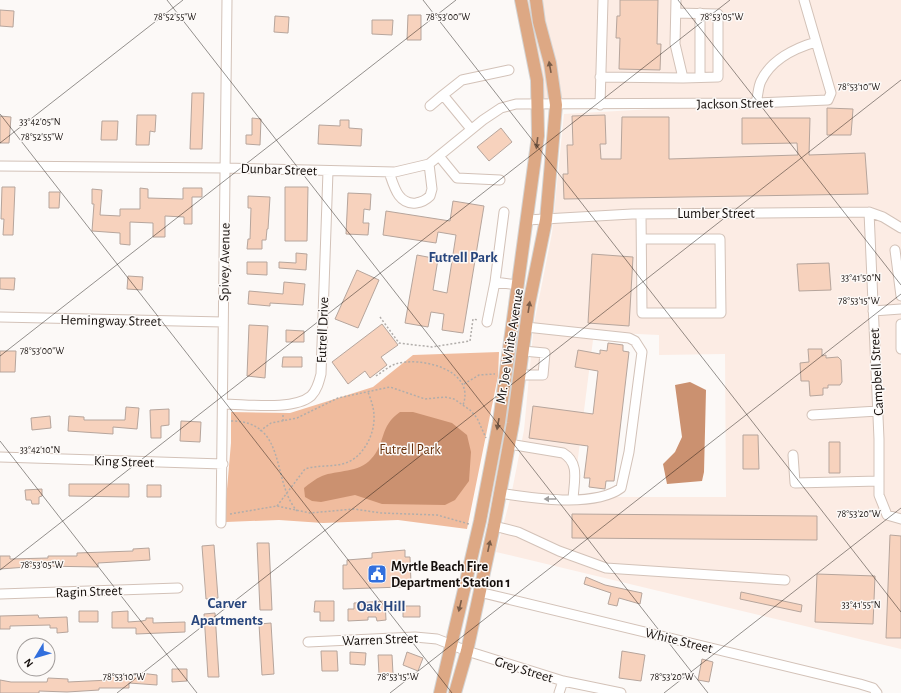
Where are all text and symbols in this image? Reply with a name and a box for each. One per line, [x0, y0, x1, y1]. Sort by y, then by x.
text: 78°52'55"W [154, 12, 196, 22]
text: 78°53'00"W [426, 12, 470, 22]
text: 78°53'05"W [700, 12, 744, 22]
one-way arrow [547, 61, 553, 73]
text: 78°53'10"W [838, 82, 880, 92]
street label: Jackson Street [697, 96, 774, 112]
text: 33°42'05"N [19, 117, 61, 127]
text: 78°52'55"W [21, 132, 63, 142]
one-way arrow [534, 137, 540, 149]
street label: Dunbar Street [240, 162, 318, 178]
street label: Lumber Street [677, 207, 755, 221]
street label: Spivey Avenue [217, 223, 233, 301]
district label: Futrell Park [428, 250, 498, 265]
text: 33°41'50"N [841, 273, 881, 283]
street label: Mr. Joe White Avenue [494, 288, 526, 405]
text: 78°53'15"W [838, 296, 880, 306]
street label: Futrell Drive [315, 297, 331, 363]
one-way arrow [526, 301, 532, 314]
street label: Hemingway Street [60, 313, 162, 329]
street label: Campbell Street [868, 327, 886, 416]
text: 78°53'00"W [20, 346, 64, 356]
one-way arrow [495, 418, 501, 430]
park label: Futrell Park [379, 443, 441, 457]
text: 33°42'10"N [20, 445, 60, 455]
street label: King Street [94, 454, 155, 470]
one-way arrow [543, 496, 556, 502]
text: 78°53'20"W [837, 509, 881, 519]
one-way arrow [487, 540, 493, 552]
text: 78°53'05"W [20, 560, 64, 570]
place label: Myrtle Beach Fire Department Station 1 [391, 560, 511, 590]
public building icon: Myrtle Beach Fire Department Station 1 [366, 563, 388, 585]
street label: Ragin Street [55, 584, 123, 600]
district label: Carver Apartments [191, 596, 263, 628]
district label: Oak Hill [357, 599, 405, 614]
one-way arrow [457, 600, 463, 612]
text: 33°41'55"N [841, 600, 881, 610]
street label: White Street [644, 626, 714, 656]
street label: Warren Street [342, 632, 419, 648]
north arrow [16, 637, 56, 677]
street label: Grey Street [493, 654, 555, 686]
text: N [22, 656, 35, 669]
text: 78°53'10"W [103, 672, 145, 682]
text: 78°53'15"W [377, 672, 419, 682]
text: 78°53'20"W [650, 672, 694, 682]

